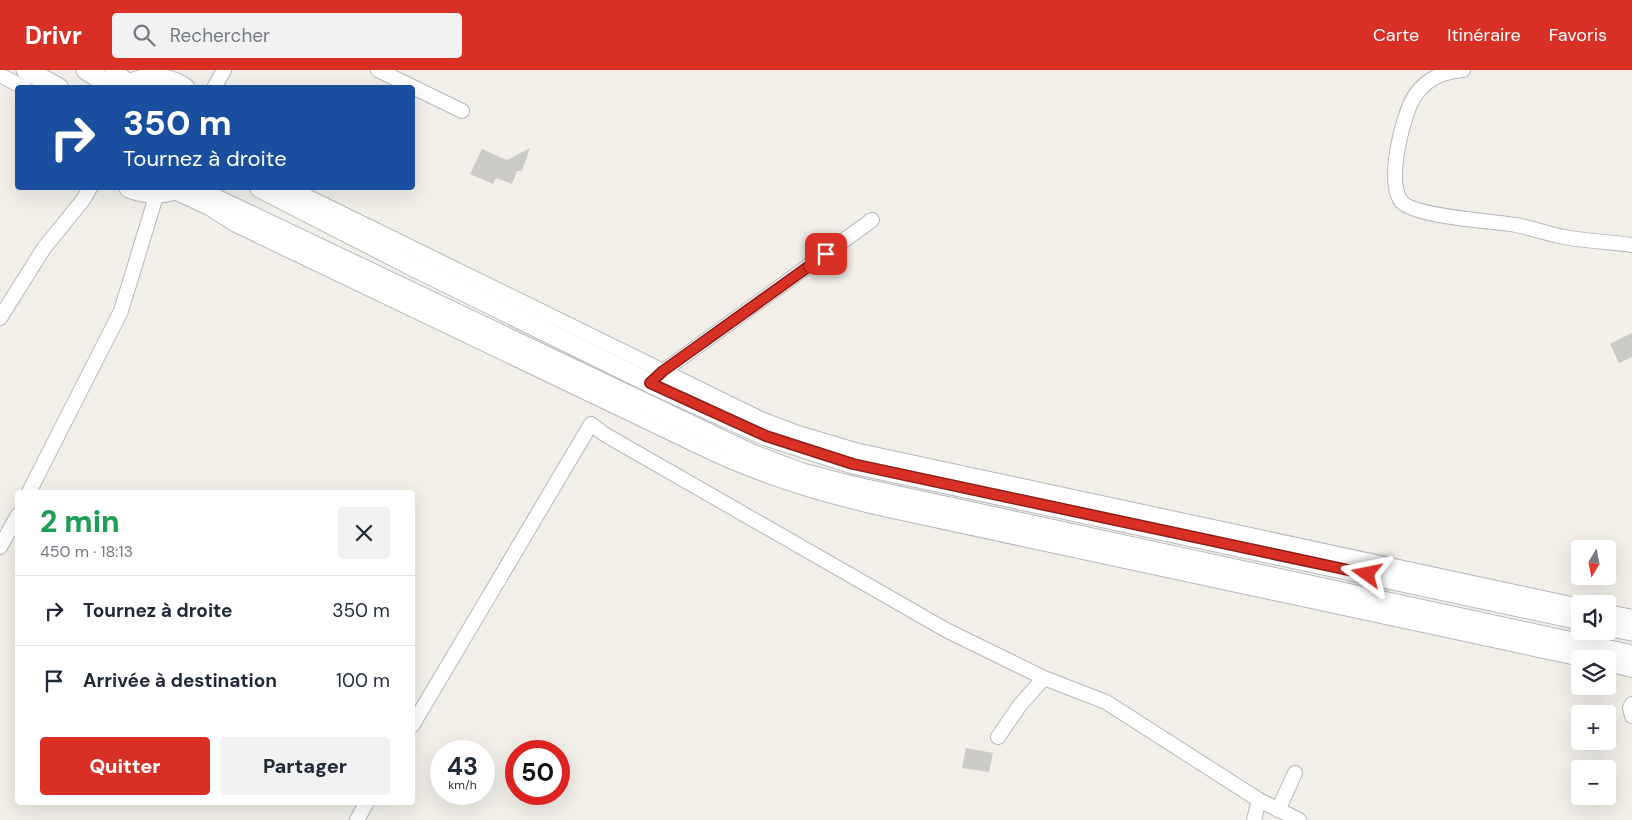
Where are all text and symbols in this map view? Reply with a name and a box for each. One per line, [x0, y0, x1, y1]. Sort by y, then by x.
search box [112, 13, 462, 58]
text: Drivr [25, 20, 82, 51]
icon: search [130, 21, 158, 49]
text: Rechercher [170, 23, 270, 48]
text: Carte [1373, 23, 1419, 47]
text: Itinéraire [1447, 23, 1521, 47]
text: Favoris [1549, 23, 1607, 47]
text: 350 m [123, 100, 232, 146]
icon: right [40, 105, 105, 170]
text: Tournez à droite [123, 144, 287, 173]
pin [805, 233, 847, 275]
icon: arrive [812, 240, 840, 268]
text: 2 min [40, 502, 120, 541]
button: close [338, 507, 390, 559]
north arrow [1571, 540, 1616, 585]
map controls [1571, 540, 1616, 805]
text: 450 m · 18:13 [40, 541, 133, 562]
position arrow [1340, 547, 1392, 599]
button: sound [1571, 595, 1616, 640]
icon: right [40, 597, 68, 625]
text: Tournez à droite [83, 598, 233, 623]
text: 350 m [332, 598, 390, 623]
button: layers [1571, 650, 1616, 695]
icon: arrive [40, 667, 68, 695]
text: Arrivée à destination [83, 668, 277, 693]
text: 100 m [336, 668, 390, 693]
button: + [1571, 705, 1616, 750]
button: Quitter [40, 737, 210, 795]
button: Partager [220, 737, 390, 795]
speed limit sign: 50 [505, 740, 570, 805]
text: 43 [447, 750, 478, 783]
button: − [1571, 760, 1616, 805]
text: km/h [448, 777, 477, 793]

